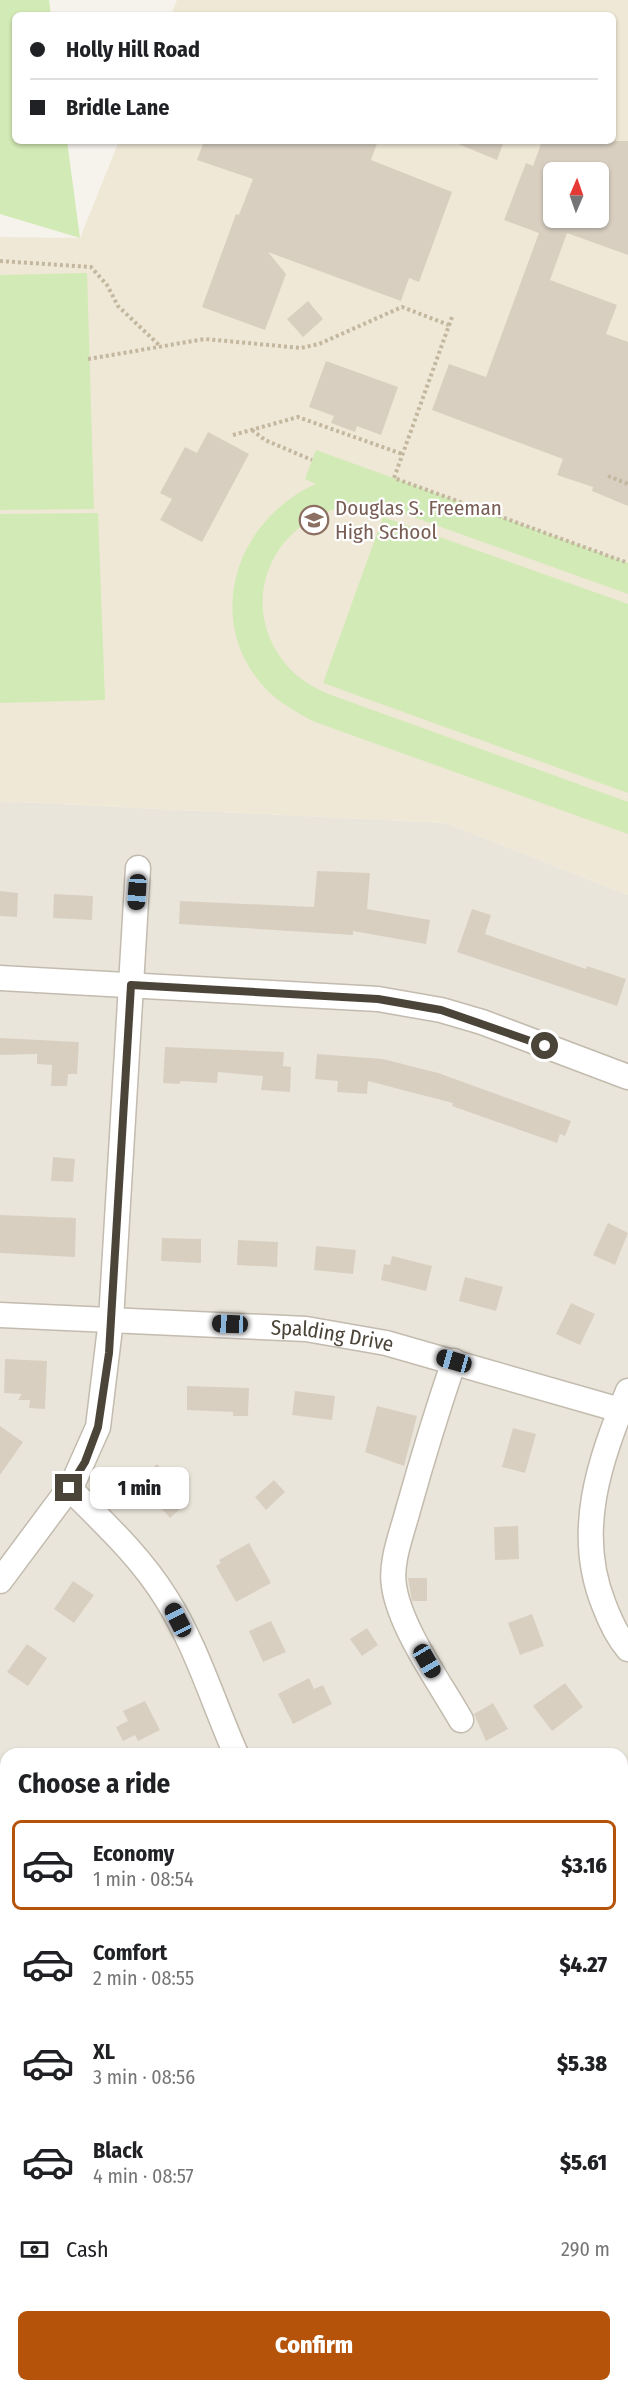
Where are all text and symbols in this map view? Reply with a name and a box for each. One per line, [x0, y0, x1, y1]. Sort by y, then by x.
text: Holly Hill Road [66, 36, 200, 63]
text: Bridle Lane [66, 94, 169, 121]
north arrow [543, 162, 609, 228]
map controls [543, 162, 609, 228]
place label: Douglas S. Freeman High School [335, 495, 502, 545]
school or university icon: Douglas S. Freeman High School [298, 504, 330, 536]
car [127, 873, 147, 911]
route start [531, 1032, 558, 1059]
car [212, 1314, 248, 1334]
street label: Spalding Drive [270, 1314, 397, 1358]
car [434, 1347, 474, 1375]
callout: 1 min [90, 1467, 189, 1509]
route end [55, 1474, 82, 1501]
text: 1 min [118, 1476, 161, 1500]
car [162, 1600, 194, 1640]
car [410, 1641, 444, 1681]
text: Choose a ride [18, 1768, 170, 1800]
icon: car [21, 1838, 75, 1892]
text: Economy [93, 1840, 174, 1867]
text: $3.16 [561, 1852, 607, 1879]
text: 1 min · 08:54 [93, 1867, 194, 1891]
icon: car [21, 1937, 75, 1991]
text: Comfort [93, 1939, 167, 1966]
text: $4.27 [560, 1951, 607, 1978]
text: 2 min · 08:55 [93, 1966, 194, 1990]
icon: car [21, 2036, 75, 2090]
text: XL [93, 2038, 115, 2065]
text: $5.38 [557, 2050, 607, 2077]
text: 3 min · 08:56 [93, 2065, 195, 2089]
icon: car [21, 2135, 75, 2189]
text: Black [93, 2137, 143, 2164]
text: $5.61 [560, 2149, 607, 2176]
text: 4 min · 08:57 [93, 2164, 194, 2188]
icon: cash [18, 2233, 51, 2266]
text: Cash [66, 2236, 109, 2263]
text: 290 m [561, 2237, 610, 2261]
button: Confirm [18, 2311, 610, 2380]

